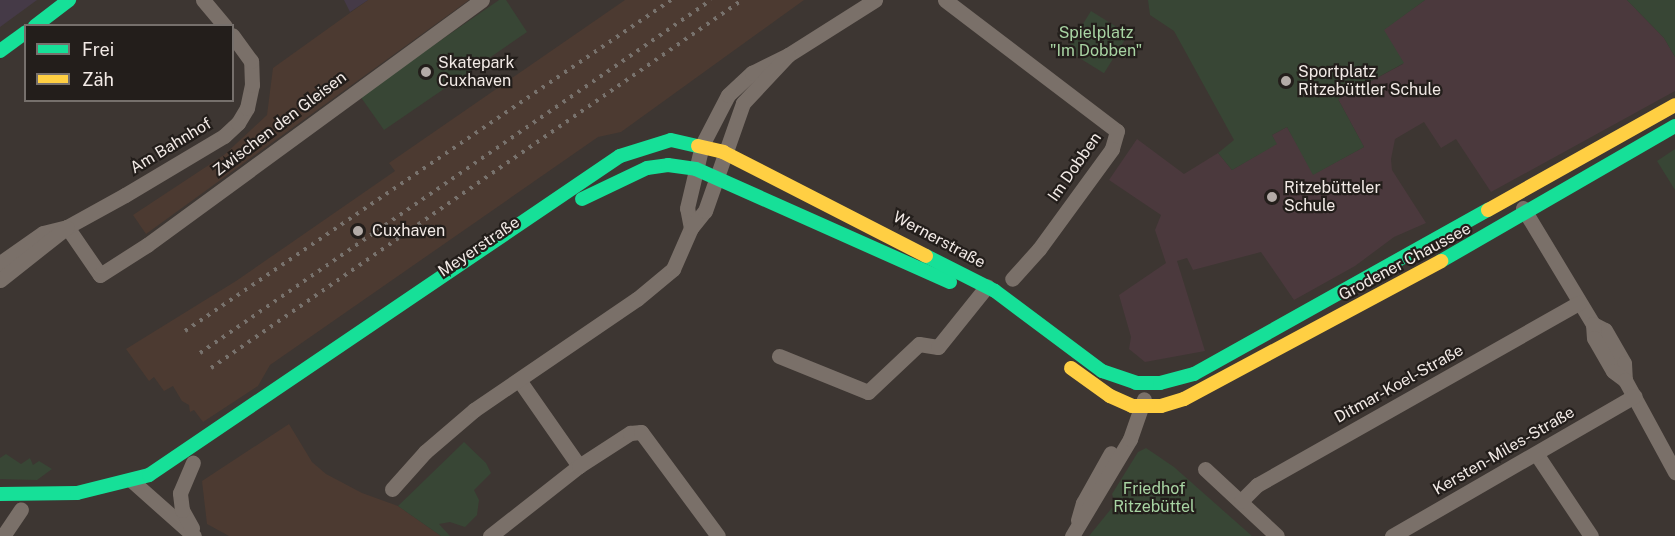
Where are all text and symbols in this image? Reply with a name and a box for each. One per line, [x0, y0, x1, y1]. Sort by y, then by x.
park label: Spielplatz "Im Dobben" [1050, 23, 1142, 61]
legend [24, 24, 234, 102]
text: Frei [82, 39, 114, 60]
place label: Skatepark Cuxhaven [438, 53, 515, 91]
place label: Sportplatz Ritzebüttler Schule [1298, 62, 1441, 100]
marker: Skatepark Cuxhaven [419, 65, 433, 79]
street label: Zwischen den Gleisen [210, 68, 350, 180]
text: Zäh [82, 69, 114, 90]
marker: Sportplatz Ritzebüttler Schule [1279, 74, 1293, 88]
street label: Am Bahnhof [127, 114, 215, 178]
street label: Im Dobben [1044, 129, 1106, 205]
place label: Ritzebütteler Schule [1284, 178, 1381, 216]
marker: Ritzebütteler Schule [1265, 190, 1279, 204]
street label: Wernerstraße [890, 208, 988, 272]
street label: Meyerstraße [435, 213, 523, 281]
street label: Grodener Chaussee [1336, 219, 1474, 305]
place label: Cuxhaven [372, 221, 445, 241]
marker: Cuxhaven [349, 222, 367, 240]
street label: Ditmar-Koel-Straße [1331, 341, 1467, 427]
street label: Kersten-Miles-Straße [1430, 403, 1578, 499]
park label: Friedhof Ritzebüttel [1113, 479, 1195, 517]

